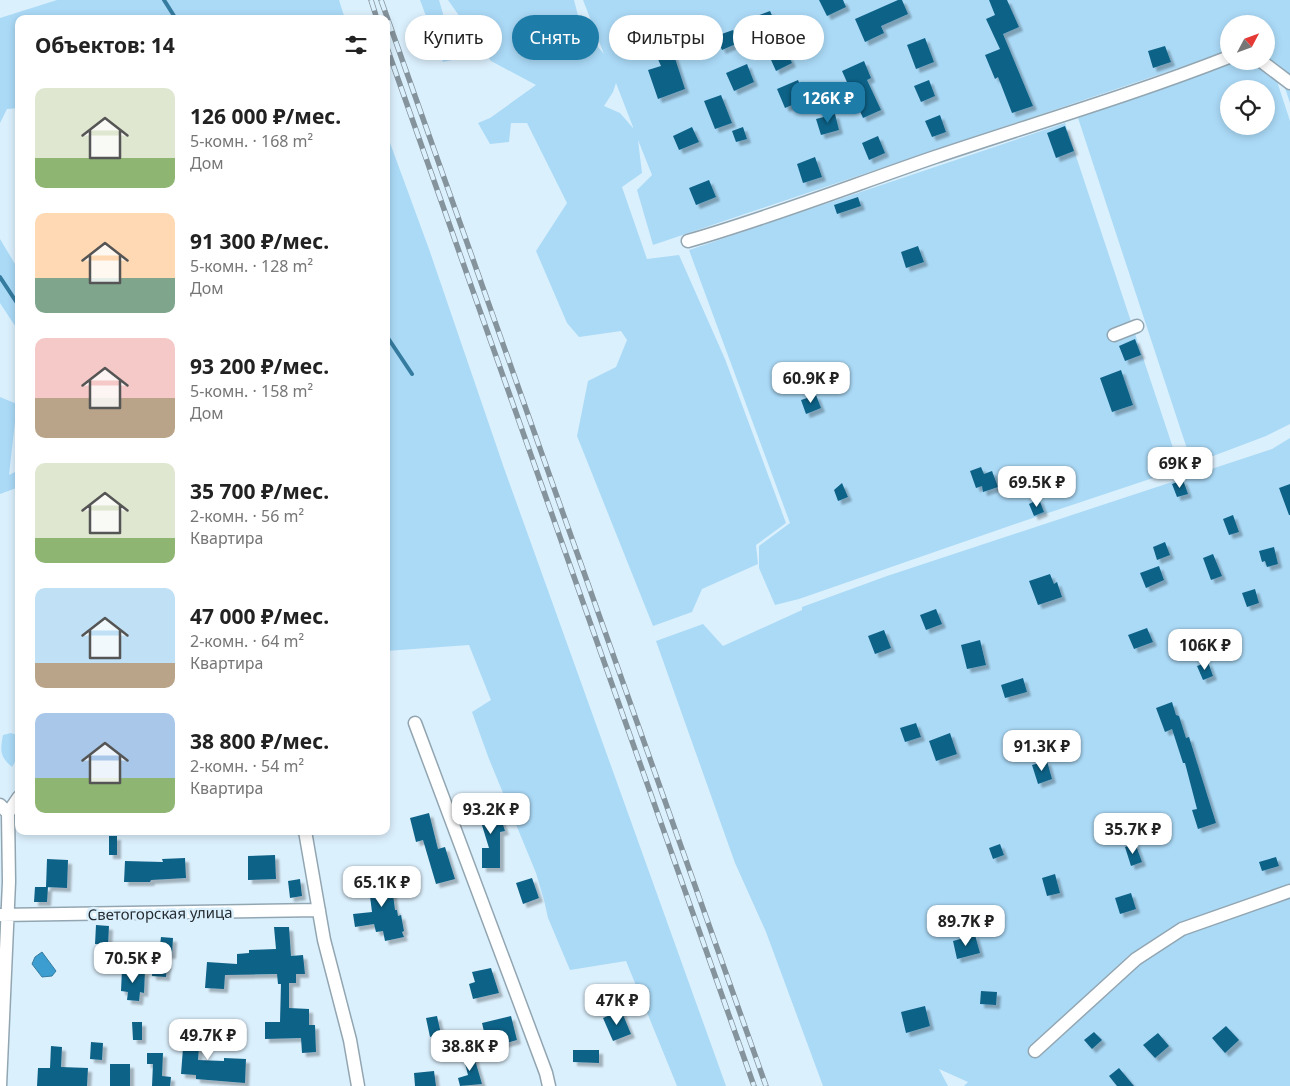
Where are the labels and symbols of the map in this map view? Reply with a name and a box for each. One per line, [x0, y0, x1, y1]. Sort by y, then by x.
north arrow [1220, 15, 1275, 70]
pin: 126K ₽ [787, 82, 869, 124]
pin: 60.9K ₽ [765, 362, 857, 404]
pin: 69K ₽ [1145, 446, 1215, 489]
pin: 69.5K ₽ [991, 466, 1083, 508]
pin: 106K ₽ [1164, 628, 1246, 671]
pin: 91.3K ₽ [996, 730, 1088, 772]
pin: 93.2K ₽ [445, 792, 537, 835]
pin: 35.7K ₽ [1087, 812, 1179, 855]
pin: 65.1K ₽ [336, 866, 428, 908]
street label: Светогорская улица [87, 902, 233, 924]
pin: 89.7K ₽ [920, 904, 1012, 947]
pin: 70.5K ₽ [87, 942, 179, 984]
pin: 47K ₽ [582, 984, 652, 1026]
pin: 49.7K ₽ [162, 1018, 254, 1061]
pin: 38.8K ₽ [424, 1030, 516, 1072]

